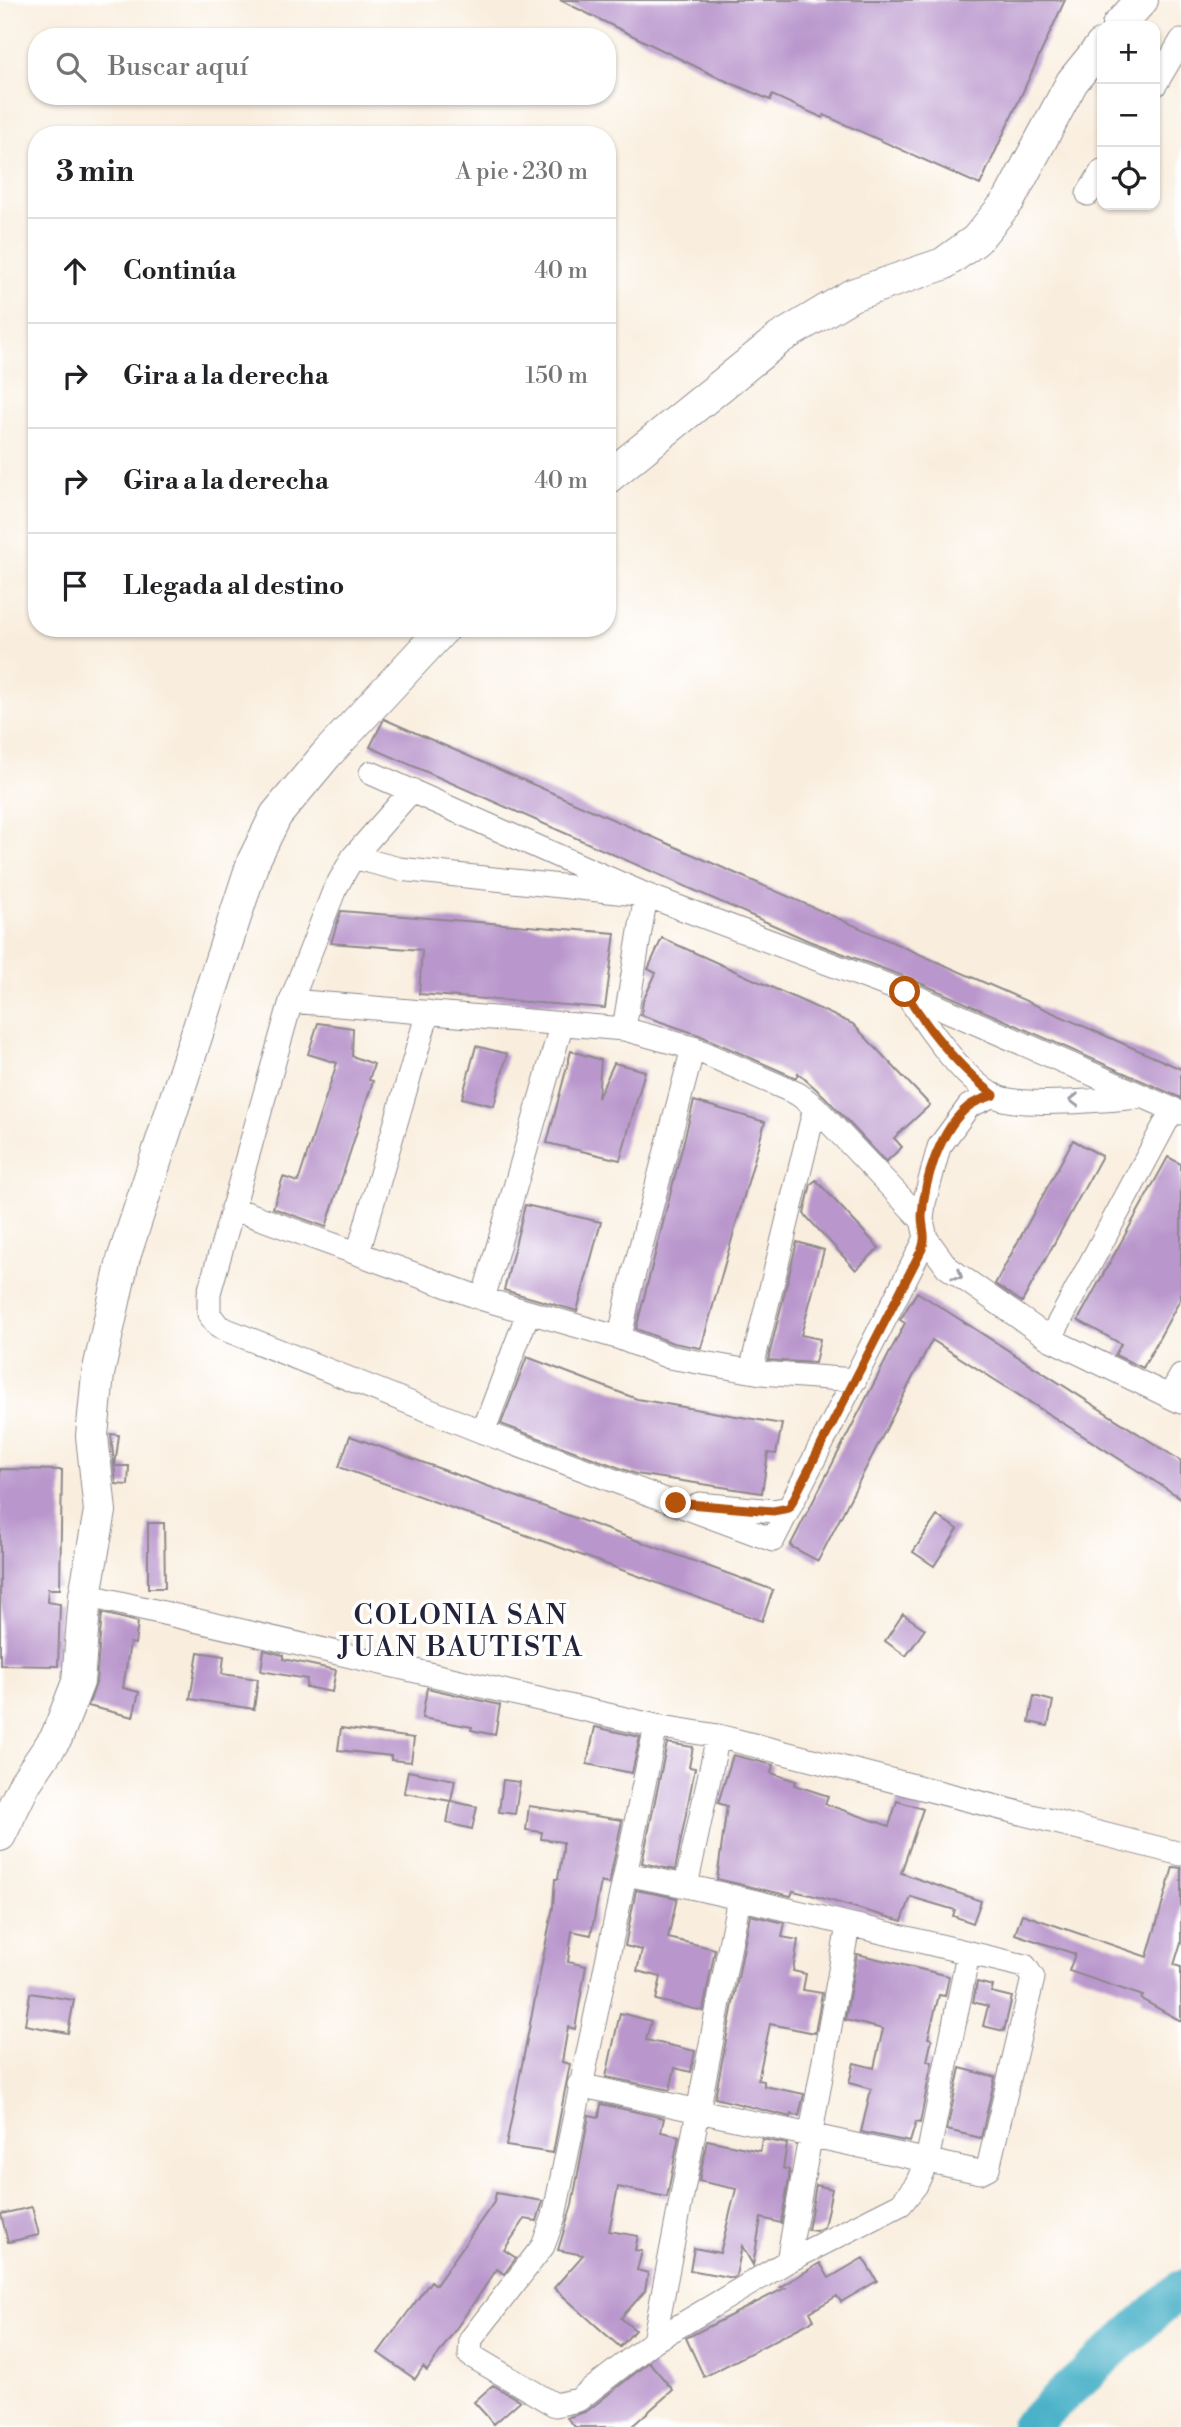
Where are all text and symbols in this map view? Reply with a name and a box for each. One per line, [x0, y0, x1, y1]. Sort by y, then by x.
map controls [1097, 21, 1160, 210]
button: + [1097, 21, 1160, 84]
search box [28, 28, 616, 105]
icon: search [52, 48, 90, 86]
text: Buscar aquí [108, 51, 248, 83]
button: − [1097, 84, 1160, 147]
button: locate [1097, 147, 1160, 210]
text: 3 min [56, 153, 134, 191]
text: A pie · 230 m [456, 158, 588, 186]
icon: ahead [56, 252, 94, 290]
text: Continúa [123, 255, 236, 287]
text: 40 m [534, 257, 588, 285]
icon: right [56, 357, 94, 395]
text: Gira a la derecha [123, 360, 329, 392]
text: 150 m [525, 362, 588, 390]
icon: right [56, 462, 94, 500]
text: Gira a la derecha [123, 465, 329, 497]
text: 40 m [534, 467, 588, 495]
icon: arrive [56, 567, 94, 605]
text: Llegada al destino [123, 570, 344, 602]
route start [889, 976, 920, 1007]
one-way arrow [1068, 1092, 1079, 1108]
one-way arrow [951, 1267, 964, 1280]
route end [660, 1487, 691, 1518]
district label: COLONIA SAN JUAN BAUTISTA [337, 1598, 584, 1665]

